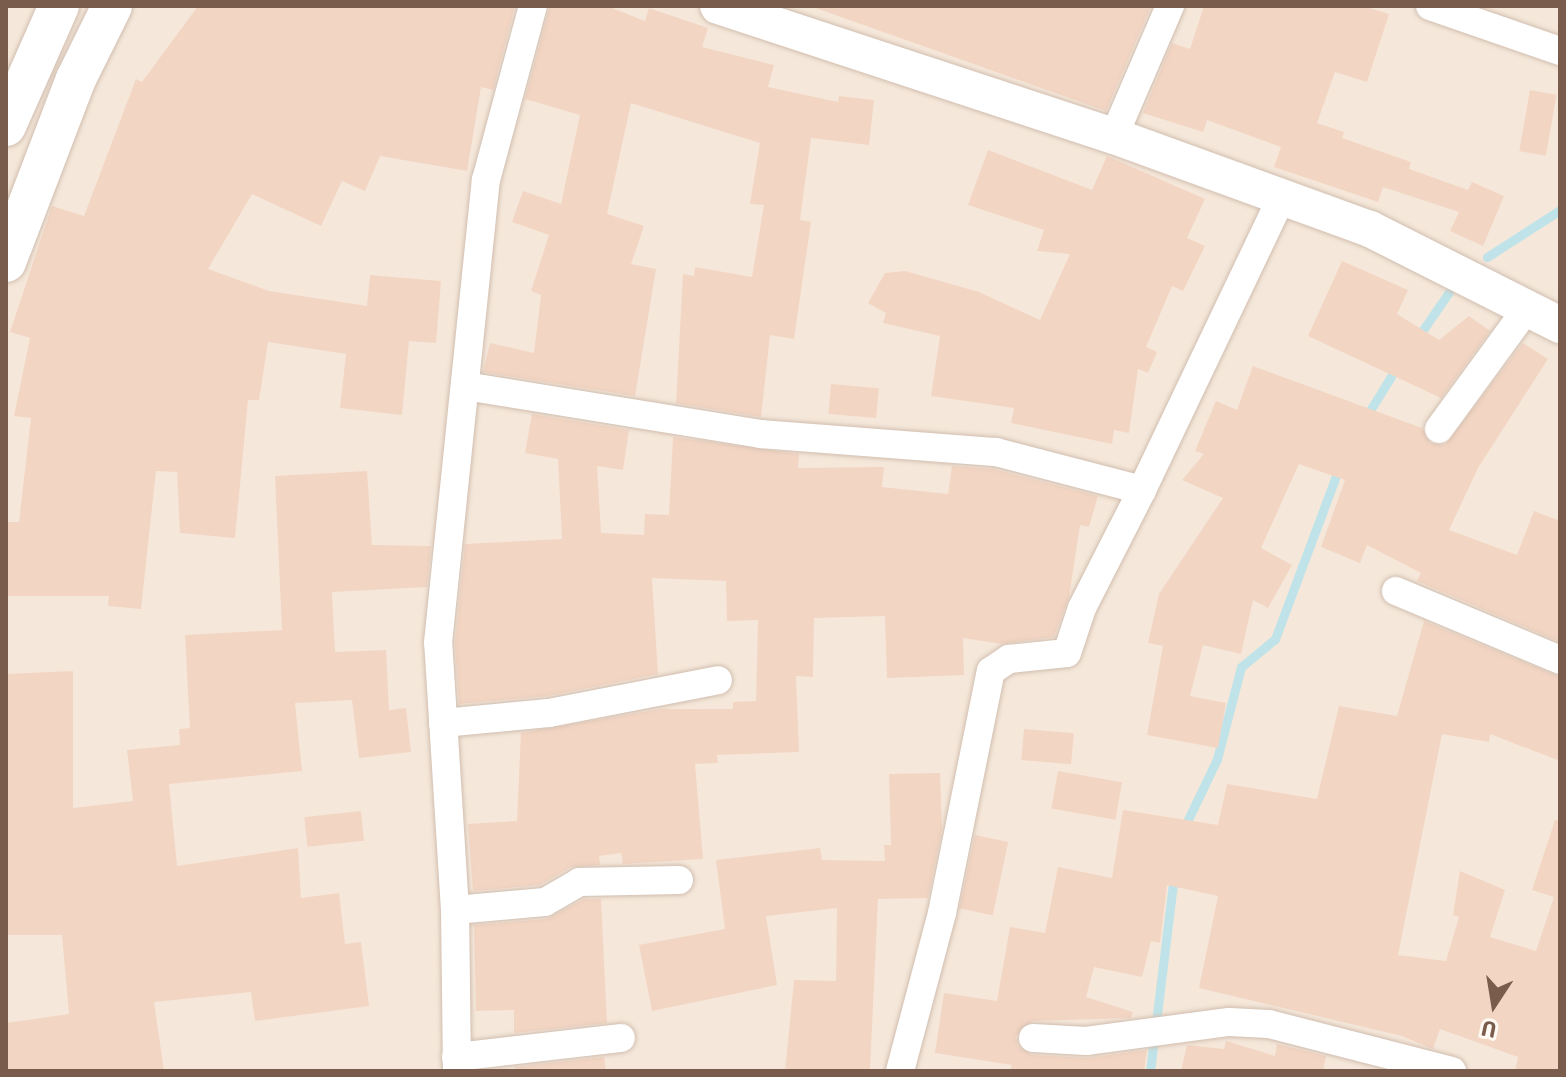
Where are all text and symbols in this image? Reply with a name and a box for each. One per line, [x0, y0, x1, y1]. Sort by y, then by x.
north arrow [1454, 965, 1534, 1045]
text: U [1479, 1014, 1499, 1044]

